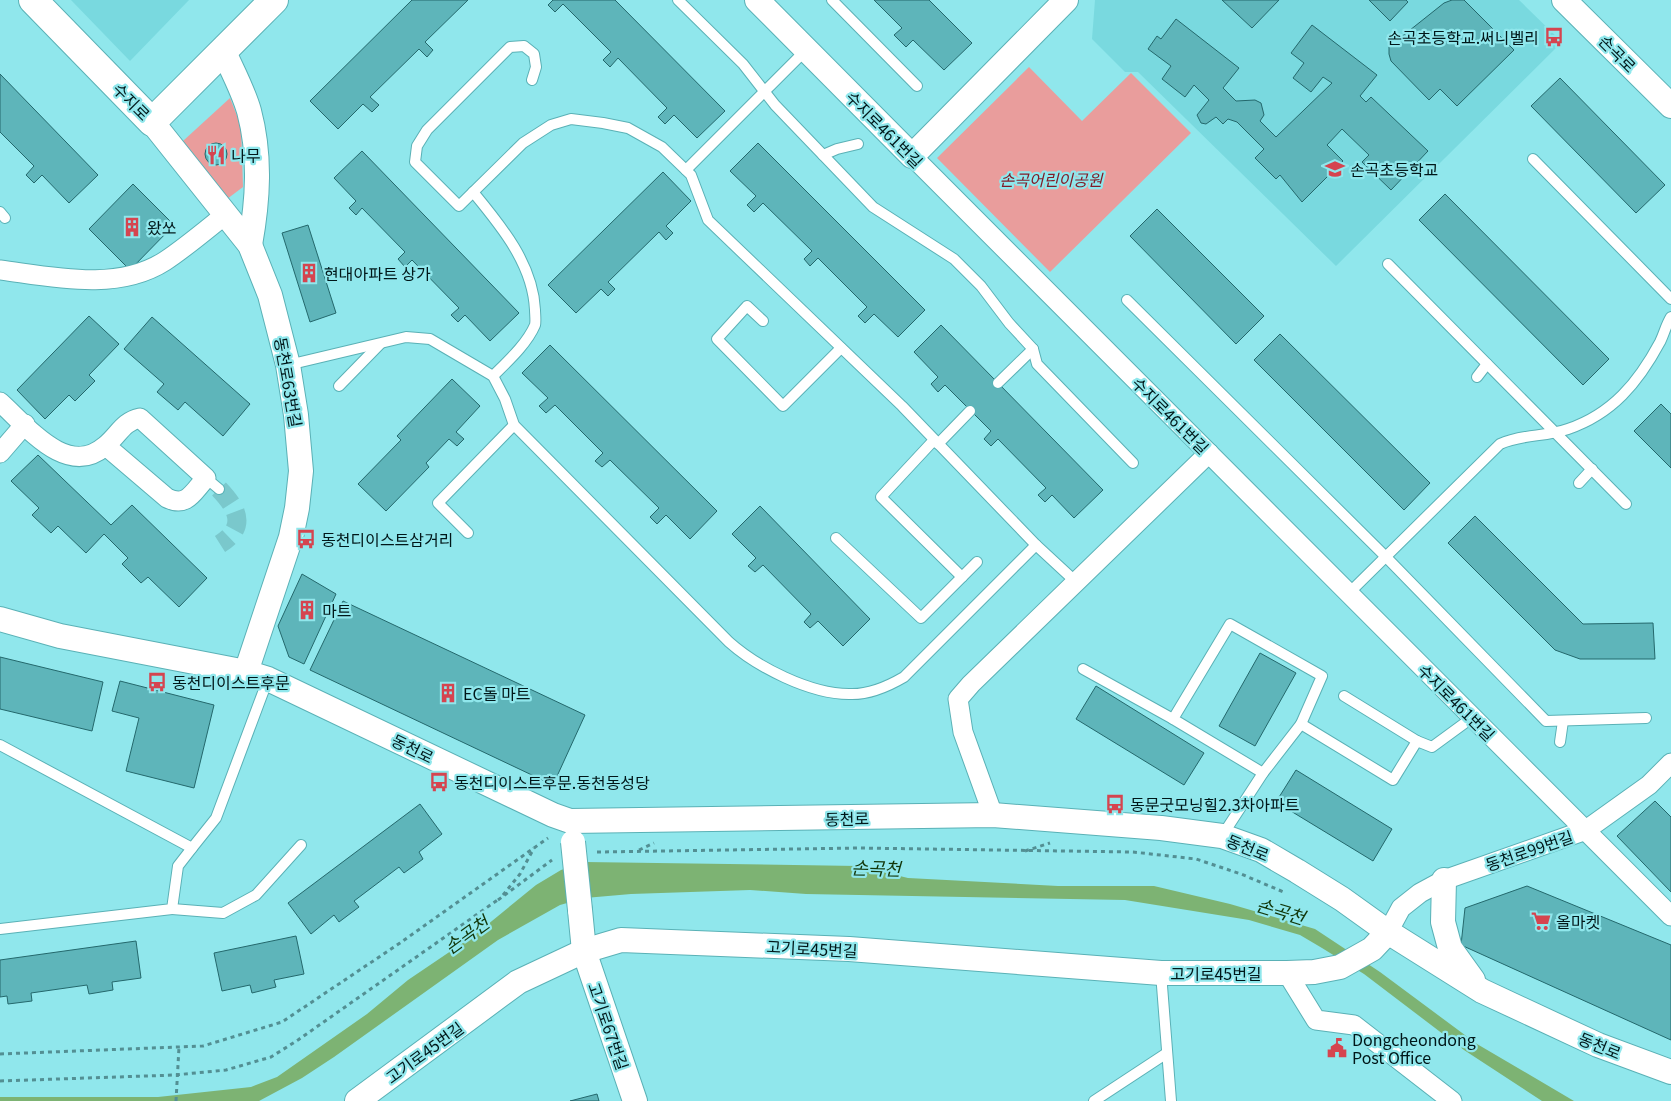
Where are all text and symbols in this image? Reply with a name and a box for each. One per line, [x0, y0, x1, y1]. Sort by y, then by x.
place label: 손곡초등학교.써니벨리 [1387, 25, 1539, 49]
bus stop icon: 손곡초등학교.써니벨리 [1543, 26, 1565, 48]
street label: 손곡로 [1594, 29, 1642, 77]
street label: 수지로 [108, 77, 156, 125]
street label: 수지로461번길 [841, 85, 929, 173]
place label: 나무 [231, 143, 261, 167]
restaurant icon: 나무 [205, 144, 227, 166]
place label: 손곡초등학교 [1350, 157, 1438, 181]
school or university icon: 손곡초등학교 [1324, 158, 1346, 180]
park label: 손곡어린이공원 [999, 167, 1104, 191]
place label: 왔쏘 [147, 215, 176, 239]
building icon: 왔쏘 [121, 216, 143, 238]
place label: 현대아파트 상가 [324, 261, 431, 285]
building icon: 현대아파트 상가 [298, 262, 320, 284]
street label: 동천로63번길 [269, 335, 309, 429]
street label: 수지로461번길 [1127, 371, 1215, 459]
place label: 동천디이스트삼거리 [321, 527, 453, 551]
bus stop icon: 동천디이스트삼거리 [295, 528, 317, 550]
place label: 마트 [322, 598, 351, 622]
building icon: 마트 [296, 599, 318, 621]
street label: 수지로461번길 [1413, 658, 1501, 746]
place label: 동천디이스트후문 [172, 670, 290, 694]
bus stop icon: 동천디이스트후문 [146, 671, 168, 693]
place label: EC돌 마트 [463, 681, 530, 705]
building icon: EC돌 마트 [437, 682, 459, 704]
street label: 동천로 [388, 728, 438, 769]
place label: 동천디이스트후문.동천동성당 [454, 770, 650, 794]
bus stop icon: 동천디이스트후문.동천동성당 [428, 771, 450, 793]
place label: 동문굿모닝힐2.3차아파트 [1130, 792, 1299, 816]
bus stop icon: 동문굿모닝힐2.3차아파트 [1104, 793, 1126, 815]
street label: 동천로 [825, 806, 870, 830]
street label: 동천로99번길 [1482, 824, 1576, 876]
street label: 동천로 [1223, 828, 1273, 867]
water label: 손곡천 [851, 853, 904, 881]
water label: 손곡천 [1253, 890, 1311, 930]
water label: 손곡천 [438, 907, 496, 959]
place label: 올마켓 [1556, 909, 1600, 933]
supermarket icon: 올마켓 [1530, 910, 1552, 932]
street label: 고기로45번길 [766, 934, 858, 962]
street label: 고기로45번길 [1170, 961, 1262, 985]
street label: 고기로67번길 [583, 979, 635, 1073]
street label: 고기로45번길 [380, 1015, 468, 1089]
street label: 동천로 [1575, 1026, 1625, 1065]
place label: Dongcheondong Post Office [1352, 1027, 1476, 1069]
public building icon: Dongcheondong Post Office [1326, 1037, 1348, 1059]

